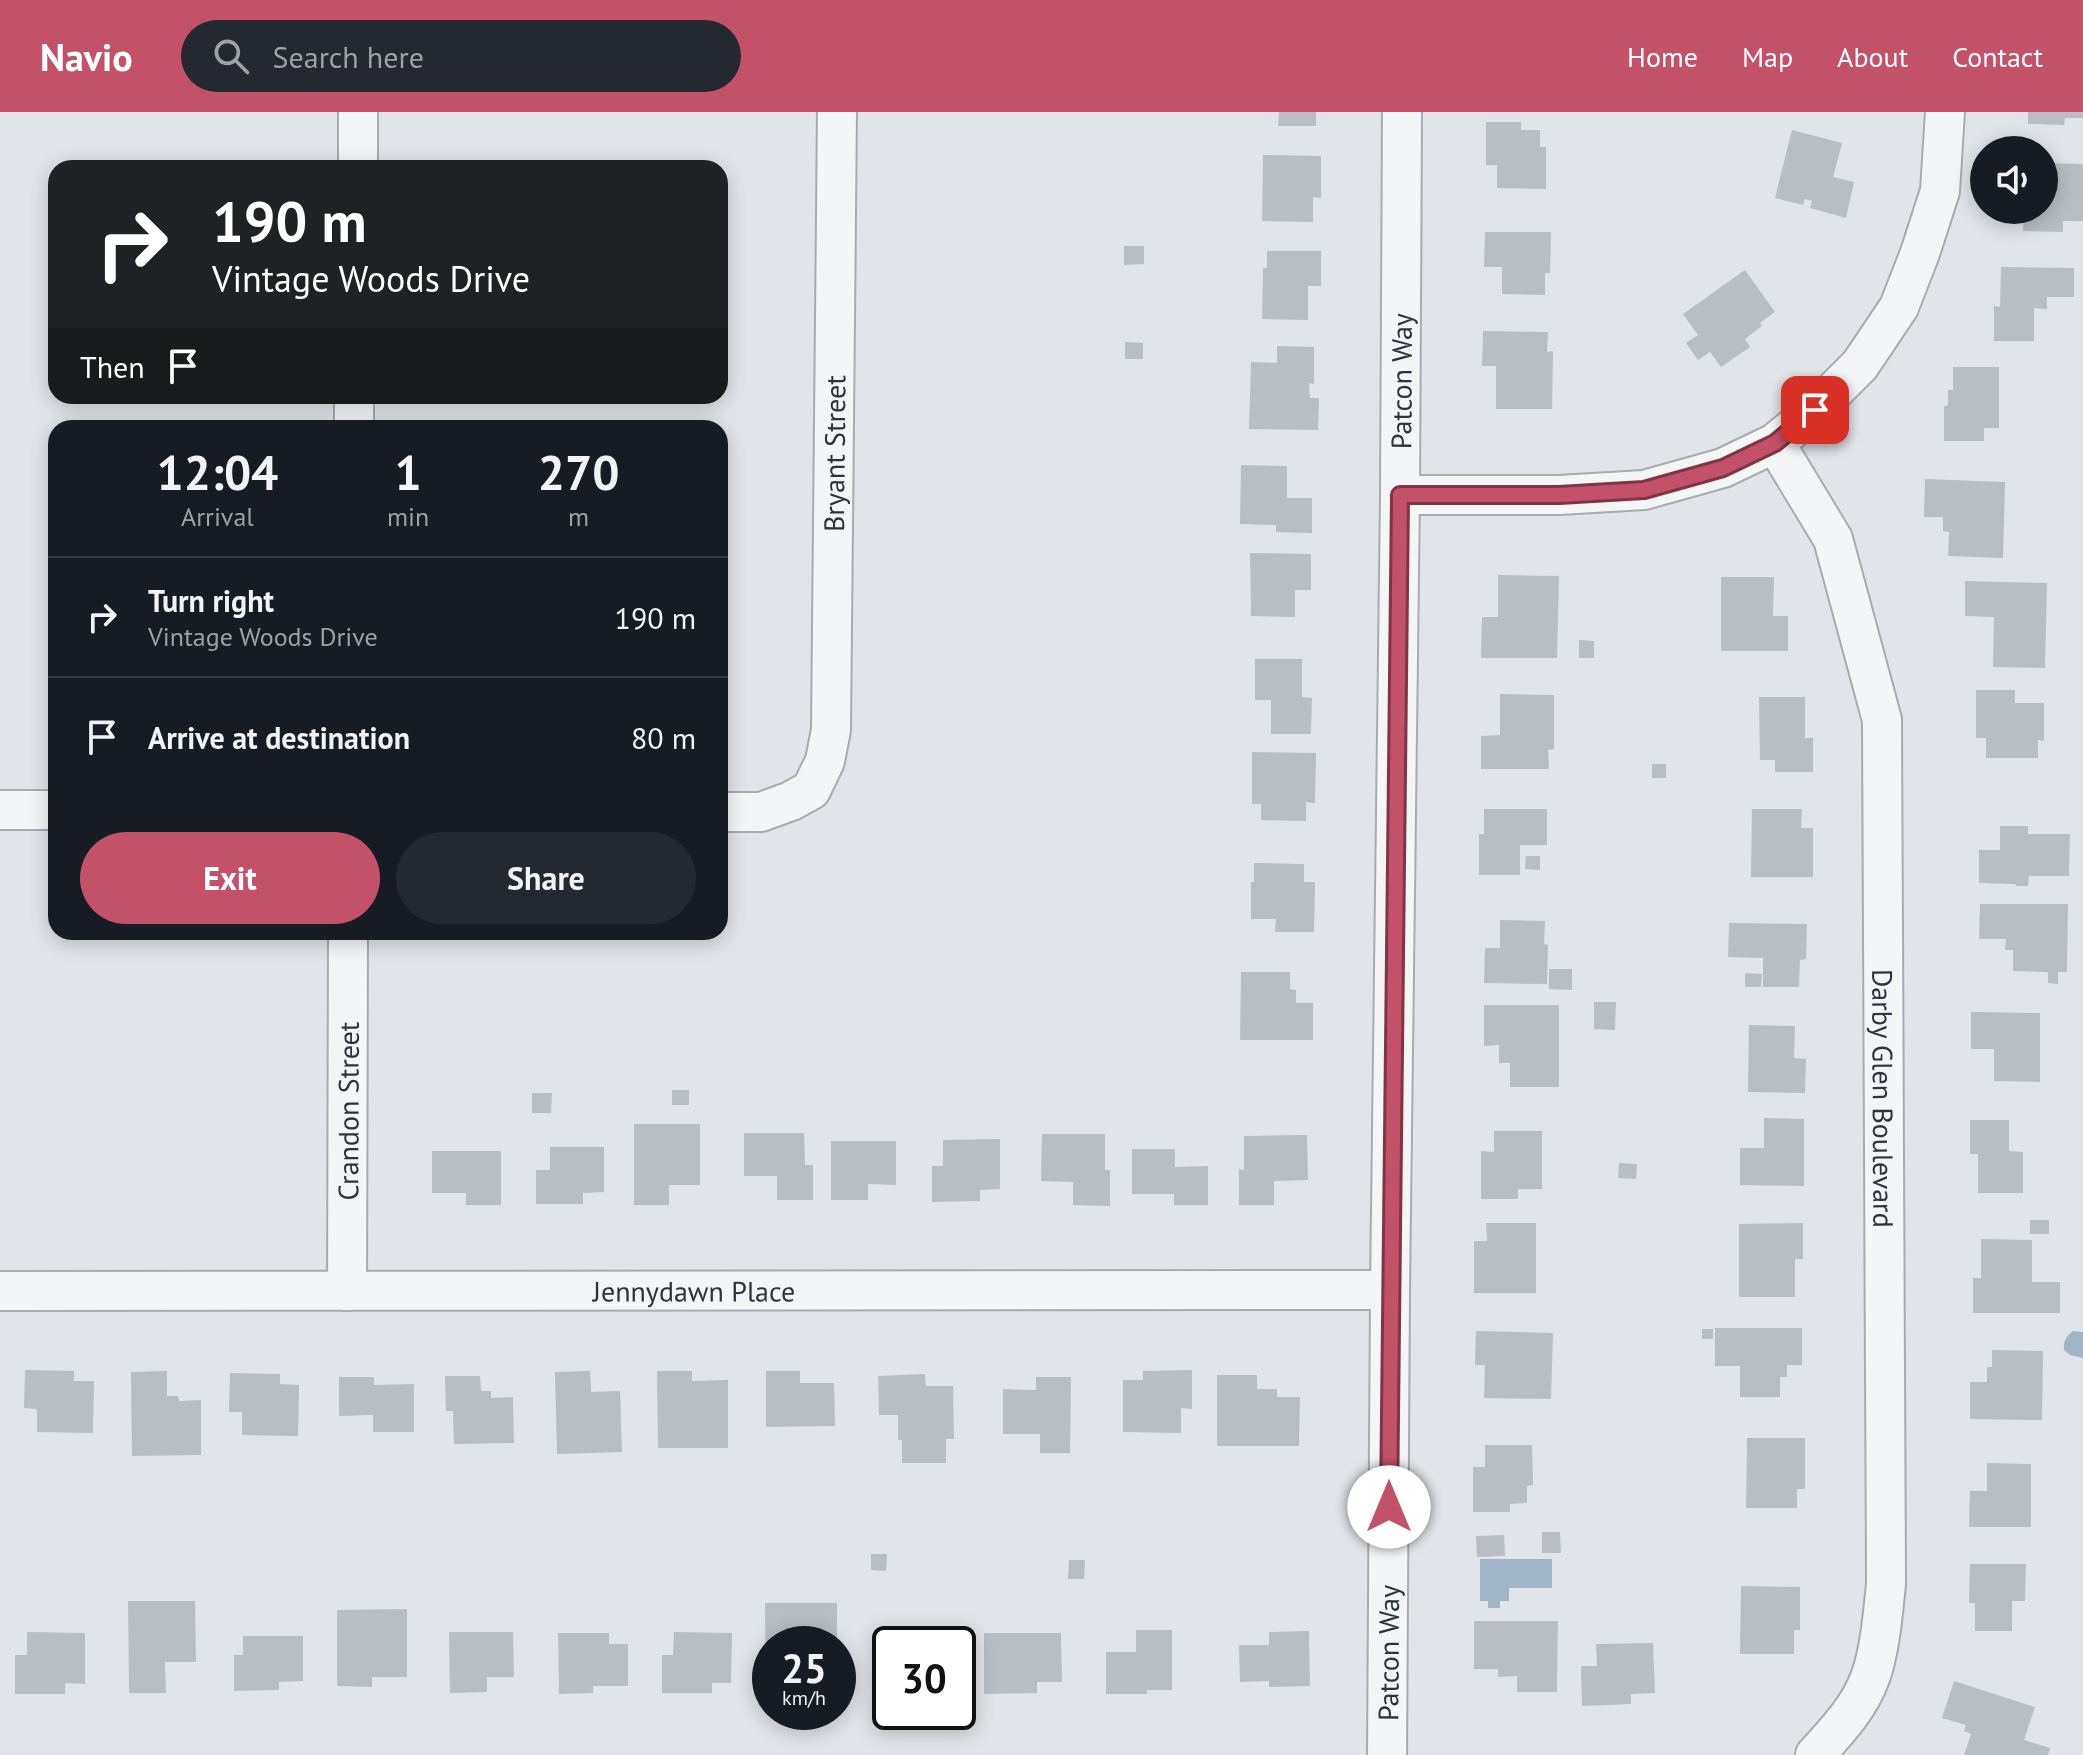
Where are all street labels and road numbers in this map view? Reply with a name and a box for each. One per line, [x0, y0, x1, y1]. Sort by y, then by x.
street label: Patcon Way [1382, 313, 1419, 449]
street label: Bryant Street [814, 375, 853, 532]
street label: Darby Glen Boulevard [1865, 969, 1903, 1228]
street label: Crandon Street [329, 1021, 366, 1200]
street label: Jennydawn Place [592, 1272, 795, 1309]
street label: Patcon Way [1369, 1585, 1407, 1721]

